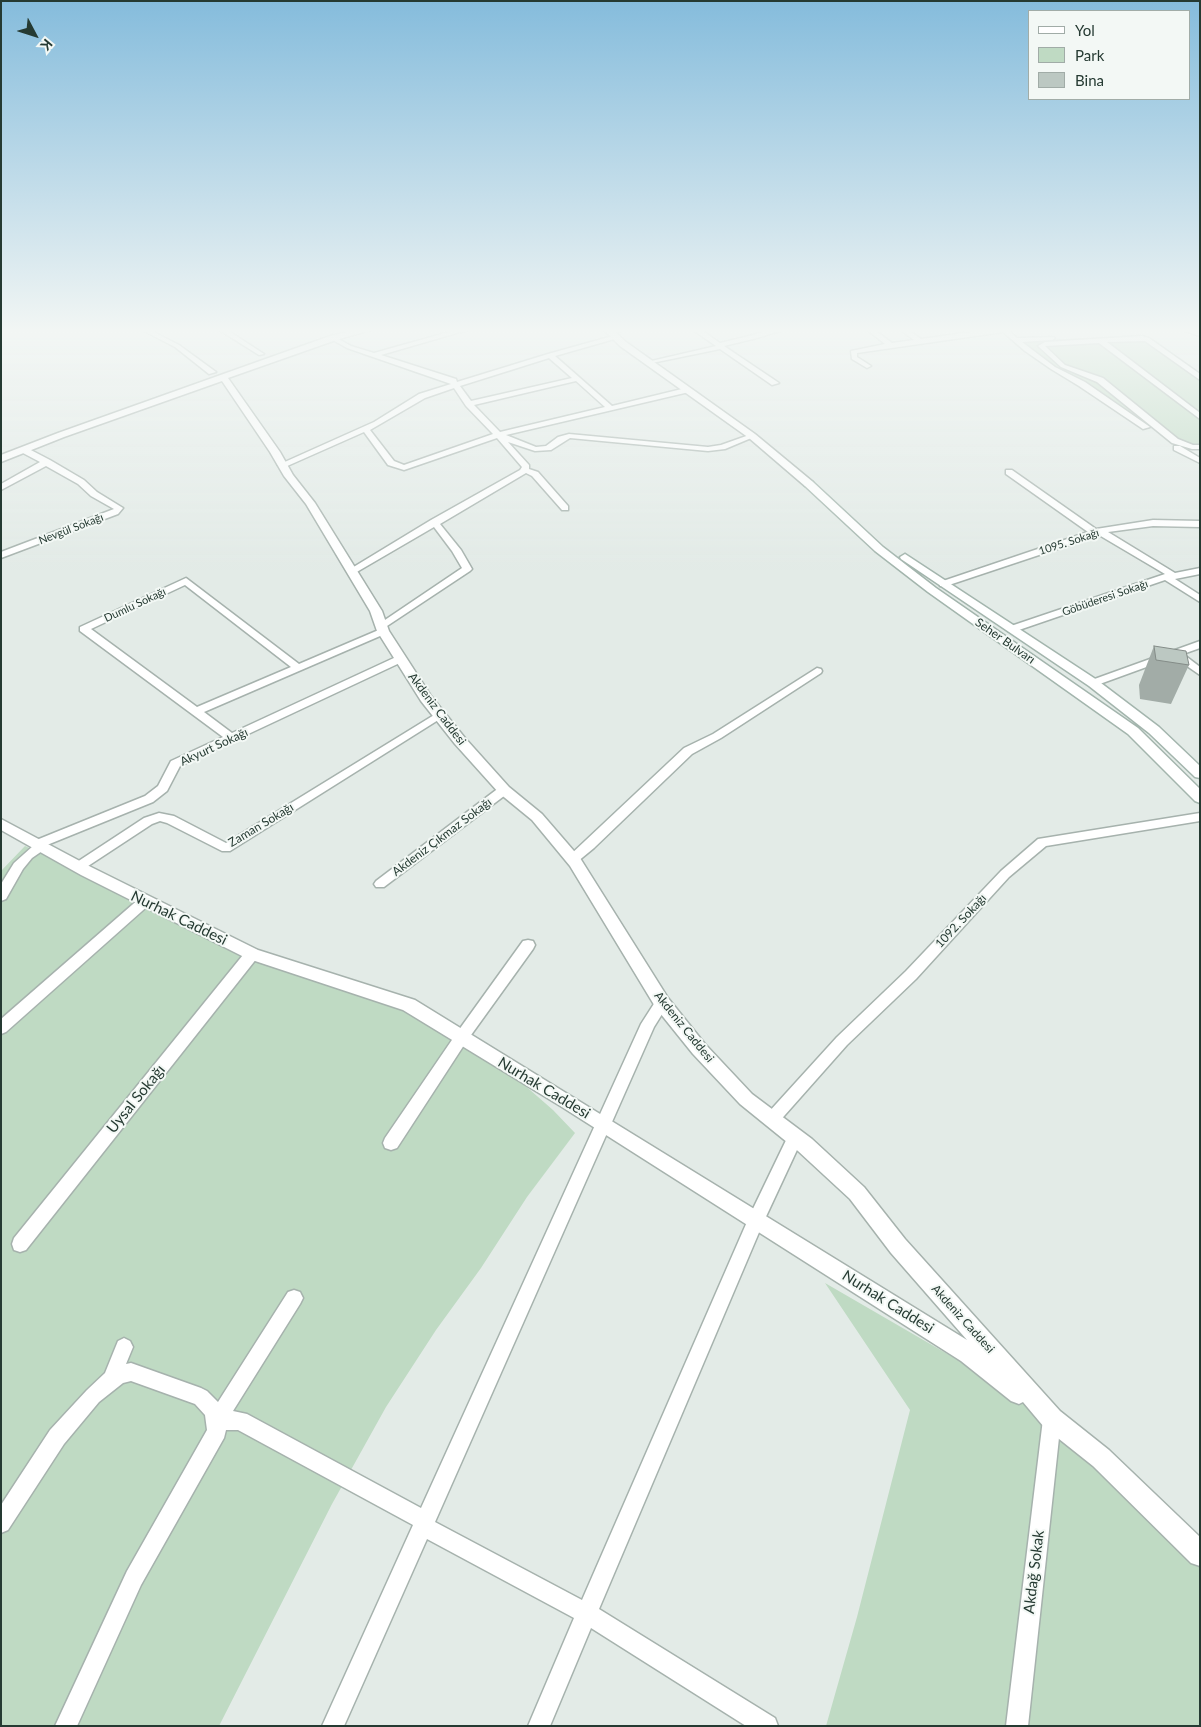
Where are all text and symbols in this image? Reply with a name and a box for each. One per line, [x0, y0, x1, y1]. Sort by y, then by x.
north arrow [10, 10, 60, 60]
legend [1028, 10, 1191, 100]
text: Yol [1075, 21, 1095, 39]
text: K [37, 36, 56, 54]
text: Park [1075, 46, 1104, 64]
text: Bina [1075, 71, 1104, 89]
street label: Nevgül Sokağı [37, 511, 105, 547]
street label: 1095. Sokağı [1037, 526, 1101, 558]
street label: Göbüderesi Sokağı [1060, 577, 1150, 619]
street label: Dumlu Sokağı [102, 585, 168, 625]
street label: Seher Bulvarı [972, 615, 1038, 667]
street label: Akdeniz Caddesi [405, 670, 469, 748]
street label: Akyurt Sokağı [178, 725, 250, 769]
street label: Akdeniz Çıkmaz Sokağı [389, 795, 495, 879]
street label: Zaman Sokağı [226, 800, 296, 850]
street label: Nurhak Caddesi [128, 887, 230, 949]
street label: 1092. Sokağı [932, 891, 990, 951]
street label: Akdeniz Caddesi [651, 989, 717, 1065]
street label: Nurhak Caddesi [494, 1053, 594, 1123]
street label: Uysal Sokağı [103, 1061, 169, 1137]
street label: Nurhak Caddesi [839, 1267, 937, 1337]
street label: Akdeniz Caddesi [929, 1282, 997, 1356]
street label: Akdağ Sokak [1020, 1529, 1048, 1615]

